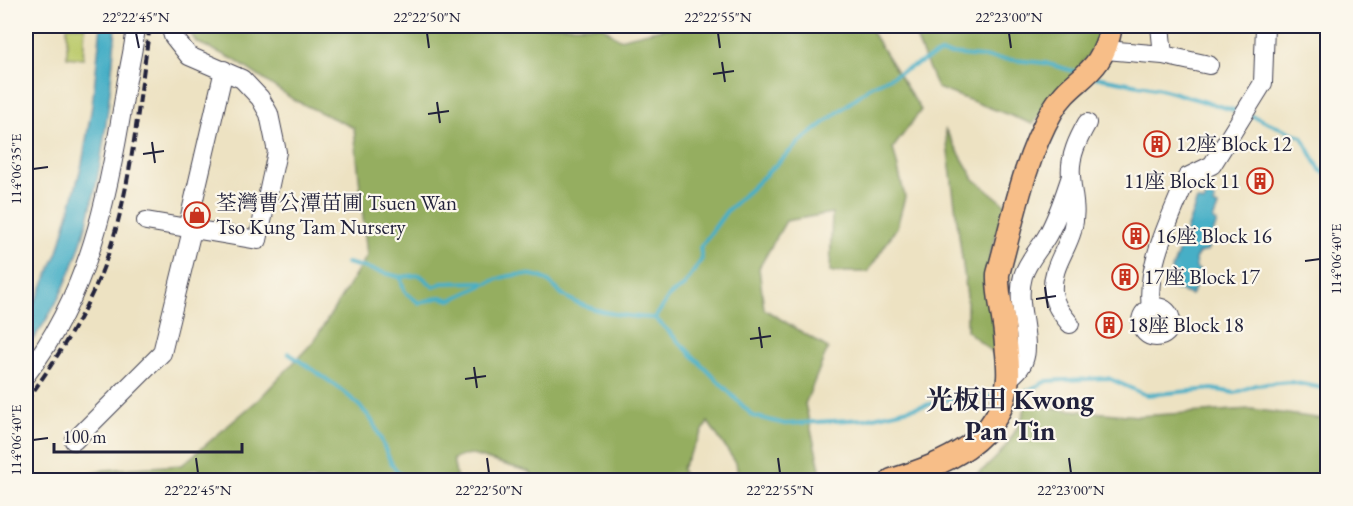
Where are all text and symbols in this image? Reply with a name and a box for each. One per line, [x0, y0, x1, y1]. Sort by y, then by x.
text: 22°22'45"N [102, 7, 170, 26]
text: 22°22'50"N [393, 7, 461, 26]
text: 22°22'55"N [684, 7, 752, 26]
text: 22°23'00"N [975, 7, 1043, 26]
building icon: 12座 Block 12 [1142, 129, 1172, 159]
place label: 12座 Block 12 [1176, 130, 1292, 157]
text: 114°06'35"E [6, 133, 25, 205]
building icon: 11座 Block 11 [1245, 166, 1275, 196]
place label: 11座 Block 11 [1124, 167, 1240, 194]
place label: 荃灣曹公潭苗圃 Tsuen Wan Tso Kung Tam Nursery [216, 189, 457, 240]
shop icon: 荃灣曹公潭苗圃 Tsuen Wan Tso Kung Tam Nursery [182, 200, 212, 230]
building icon: 16座 Block 16 [1121, 221, 1151, 251]
place label: 16座 Block 16 [1156, 222, 1272, 249]
text: 114°06'40"E [1326, 223, 1345, 295]
building icon: 17座 Block 17 [1110, 262, 1140, 292]
place label: 17座 Block 17 [1144, 263, 1261, 290]
building icon: 18座 Block 18 [1094, 310, 1124, 340]
place label: 18座 Block 18 [1128, 311, 1244, 338]
district label: 光板田 Kwong Pan Tin [926, 382, 1095, 448]
text: 114°06'40"E [6, 404, 25, 476]
scale bar [54, 416, 242, 454]
text: 100 m [63, 425, 107, 448]
text: 22°22'45"N [164, 480, 232, 499]
text: 22°22'50"N [455, 480, 523, 499]
text: 22°22'55"N [746, 480, 814, 499]
text: 22°23'00"N [1037, 480, 1105, 499]

